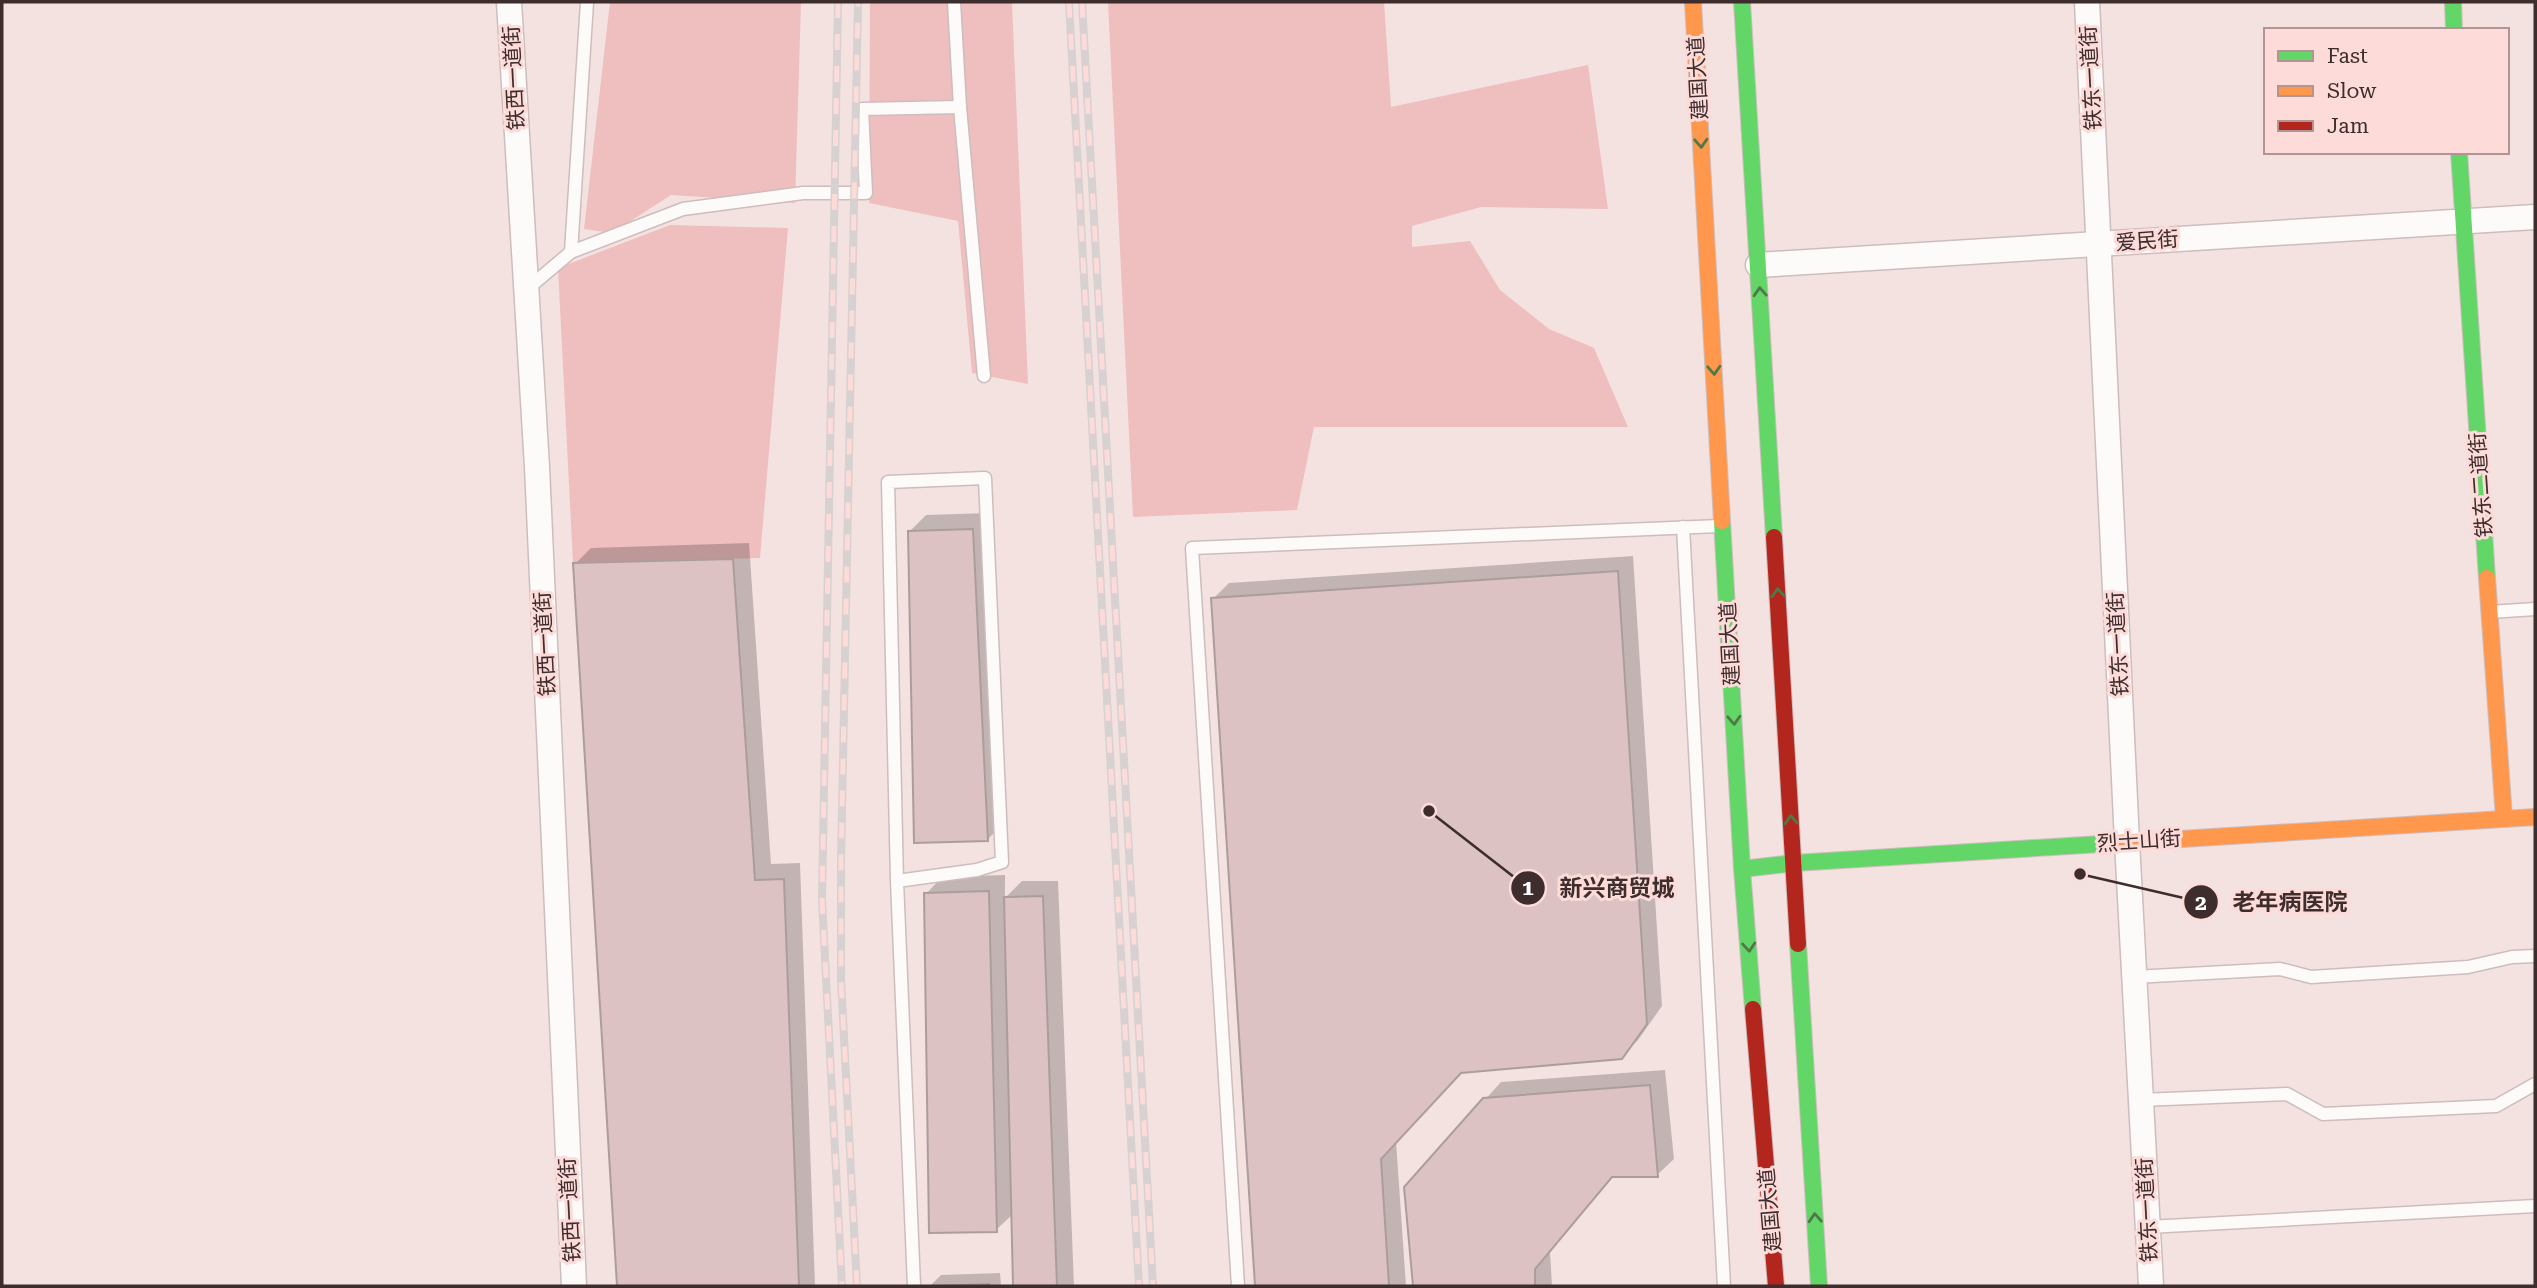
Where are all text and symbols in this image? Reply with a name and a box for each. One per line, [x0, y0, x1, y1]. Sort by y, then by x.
street label: 铁西一道街 [499, 25, 529, 131]
street label: 铁东一道街 [2076, 25, 2106, 131]
legend [2264, 28, 2509, 154]
street label: 建国大道 [1684, 35, 1712, 121]
text: Fast [2327, 44, 2368, 68]
text: Slow [2327, 79, 2377, 103]
text: Jam [2327, 114, 2369, 138]
one-way arrow [1694, 138, 1709, 149]
street label: 爱民街 [2115, 227, 2179, 255]
one-way arrow [1752, 286, 1767, 297]
one-way arrow [1707, 365, 1722, 376]
street label: 铁东二道街 [2465, 432, 2497, 538]
one-way arrow [1770, 587, 1785, 598]
street label: 铁西一道街 [530, 591, 560, 697]
street label: 铁东一道街 [2103, 591, 2133, 697]
street label: 建国大道 [1716, 601, 1744, 687]
one-way arrow [1726, 715, 1741, 726]
one-way arrow [1784, 814, 1799, 825]
street label: 烈士山街 [2096, 826, 2182, 856]
callout: 新兴商贸城 [1510, 866, 1688, 910]
text: 新兴商贸城 [1560, 875, 1675, 902]
text: 1 [1522, 876, 1534, 900]
callout: 老年病医院 [2184, 880, 2362, 924]
text: 老年病医院 [2233, 889, 2348, 916]
text: 2 [2195, 891, 2207, 915]
one-way arrow [1741, 942, 1756, 953]
street label: 铁西一道街 [555, 1157, 585, 1263]
street label: 铁东一道街 [2132, 1157, 2162, 1263]
street label: 建国大道 [1754, 1167, 1786, 1253]
one-way arrow [1807, 1212, 1822, 1223]

